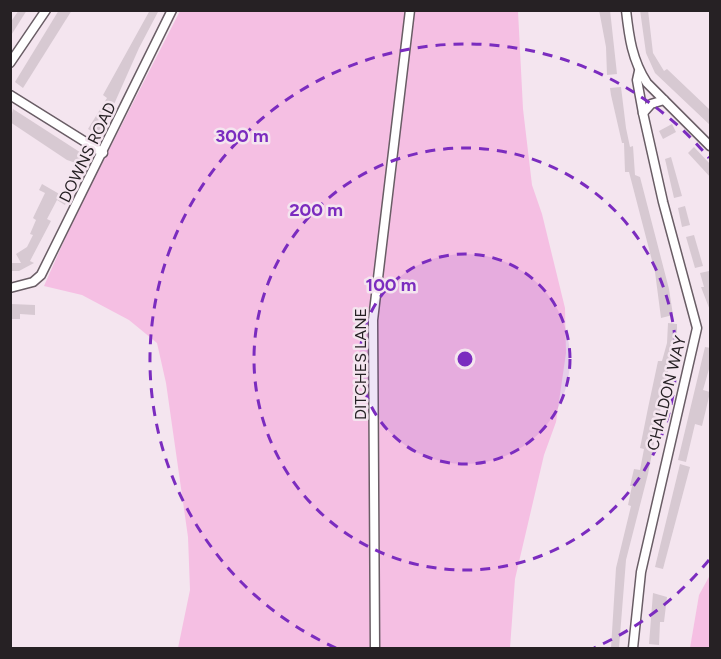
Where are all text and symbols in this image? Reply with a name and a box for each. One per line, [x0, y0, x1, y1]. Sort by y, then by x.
street label: DOWNS ROAD [55, 99, 120, 205]
text: 300 m [215, 125, 269, 147]
text: 200 m [289, 199, 343, 221]
text: 100 m [366, 274, 416, 296]
street label: DITCHES LANE [351, 308, 370, 420]
street label: CHALDON WAY [643, 333, 690, 452]
centre of rings [455, 349, 475, 369]

